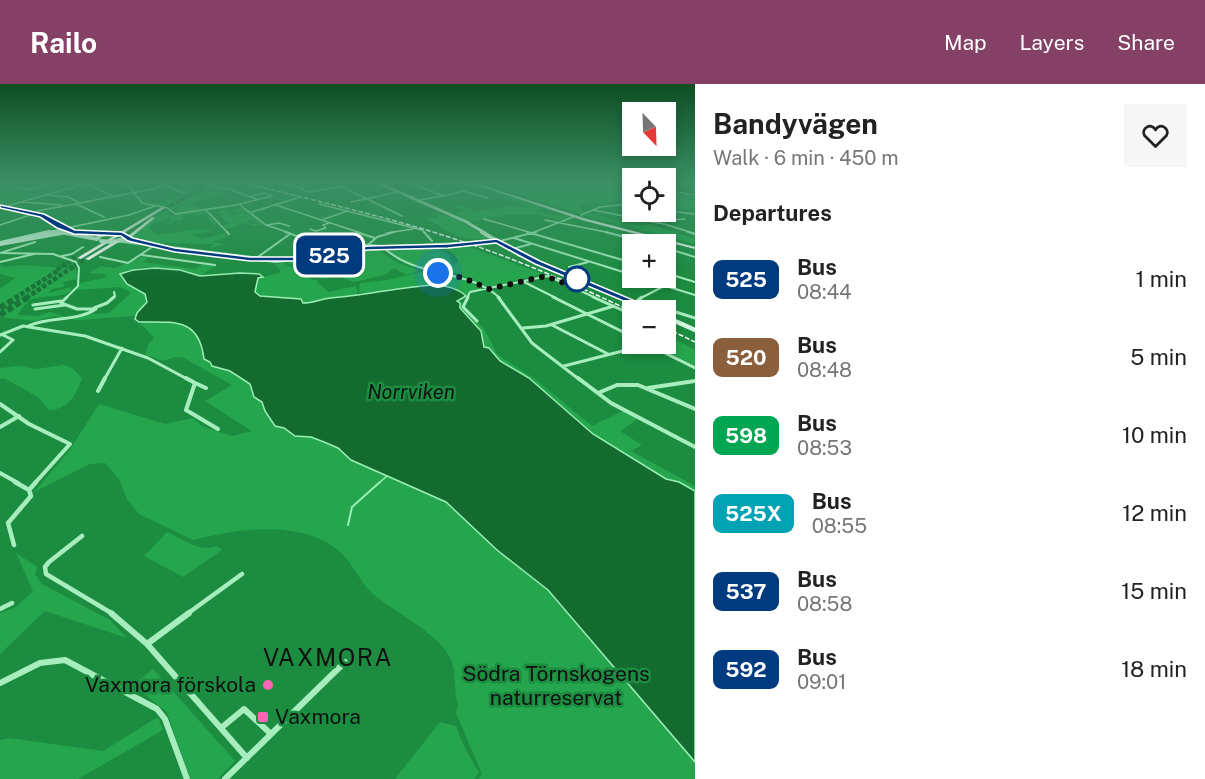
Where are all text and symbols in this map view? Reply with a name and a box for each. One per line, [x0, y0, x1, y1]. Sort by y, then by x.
text: Railo [30, 26, 97, 59]
text: Map [944, 30, 987, 55]
text: Layers [1020, 30, 1084, 55]
text: Share [1117, 30, 1175, 55]
north arrow [622, 102, 676, 156]
map controls [622, 102, 676, 354]
button: heart [1124, 104, 1187, 167]
text: Bandyvägen [713, 107, 878, 140]
text: Walk · 6 min · 450 m [713, 146, 899, 170]
button: locate [622, 168, 676, 222]
text: Departures [713, 200, 832, 226]
button: + [622, 234, 676, 288]
line badge: 525 [294, 236, 364, 274]
text: 525 [308, 243, 350, 268]
text: Bus [797, 254, 837, 280]
your location [423, 258, 453, 288]
unlabelled marker [564, 266, 590, 292]
text: 1 min [1135, 266, 1187, 292]
text: 525 [725, 267, 767, 292]
text: 08:44 [797, 280, 852, 304]
button: − [622, 300, 676, 354]
text: Bus [797, 332, 837, 358]
text: 5 min [1130, 344, 1187, 370]
text: 520 [725, 345, 767, 370]
text: 08:48 [797, 358, 852, 382]
water label: Norrviken [367, 380, 455, 404]
text: Bus [797, 410, 837, 436]
text: 10 min [1122, 422, 1187, 448]
text: 598 [725, 423, 767, 448]
text: 08:53 [797, 436, 852, 460]
text: Bus [812, 488, 852, 514]
text: 12 min [1122, 500, 1187, 526]
text: 525X [725, 501, 782, 526]
text: 08:55 [812, 514, 867, 538]
text: Bus [797, 566, 837, 592]
text: 15 min [1121, 578, 1187, 604]
text: 537 [726, 579, 766, 604]
text: 08:58 [797, 592, 852, 616]
district label: VAXMORA [263, 643, 393, 671]
text: Bus [797, 644, 837, 670]
text: 18 min [1121, 656, 1187, 682]
text: 592 [725, 657, 767, 682]
park label: Södra Törnskogens naturreservat [462, 661, 650, 710]
text: 09:01 [797, 670, 847, 694]
place label: Vaxmora förskola [85, 672, 256, 697]
marker: Vaxmora förskola [261, 678, 275, 692]
place label: Vaxmora [275, 704, 361, 729]
marker: Vaxmora [256, 710, 270, 724]

